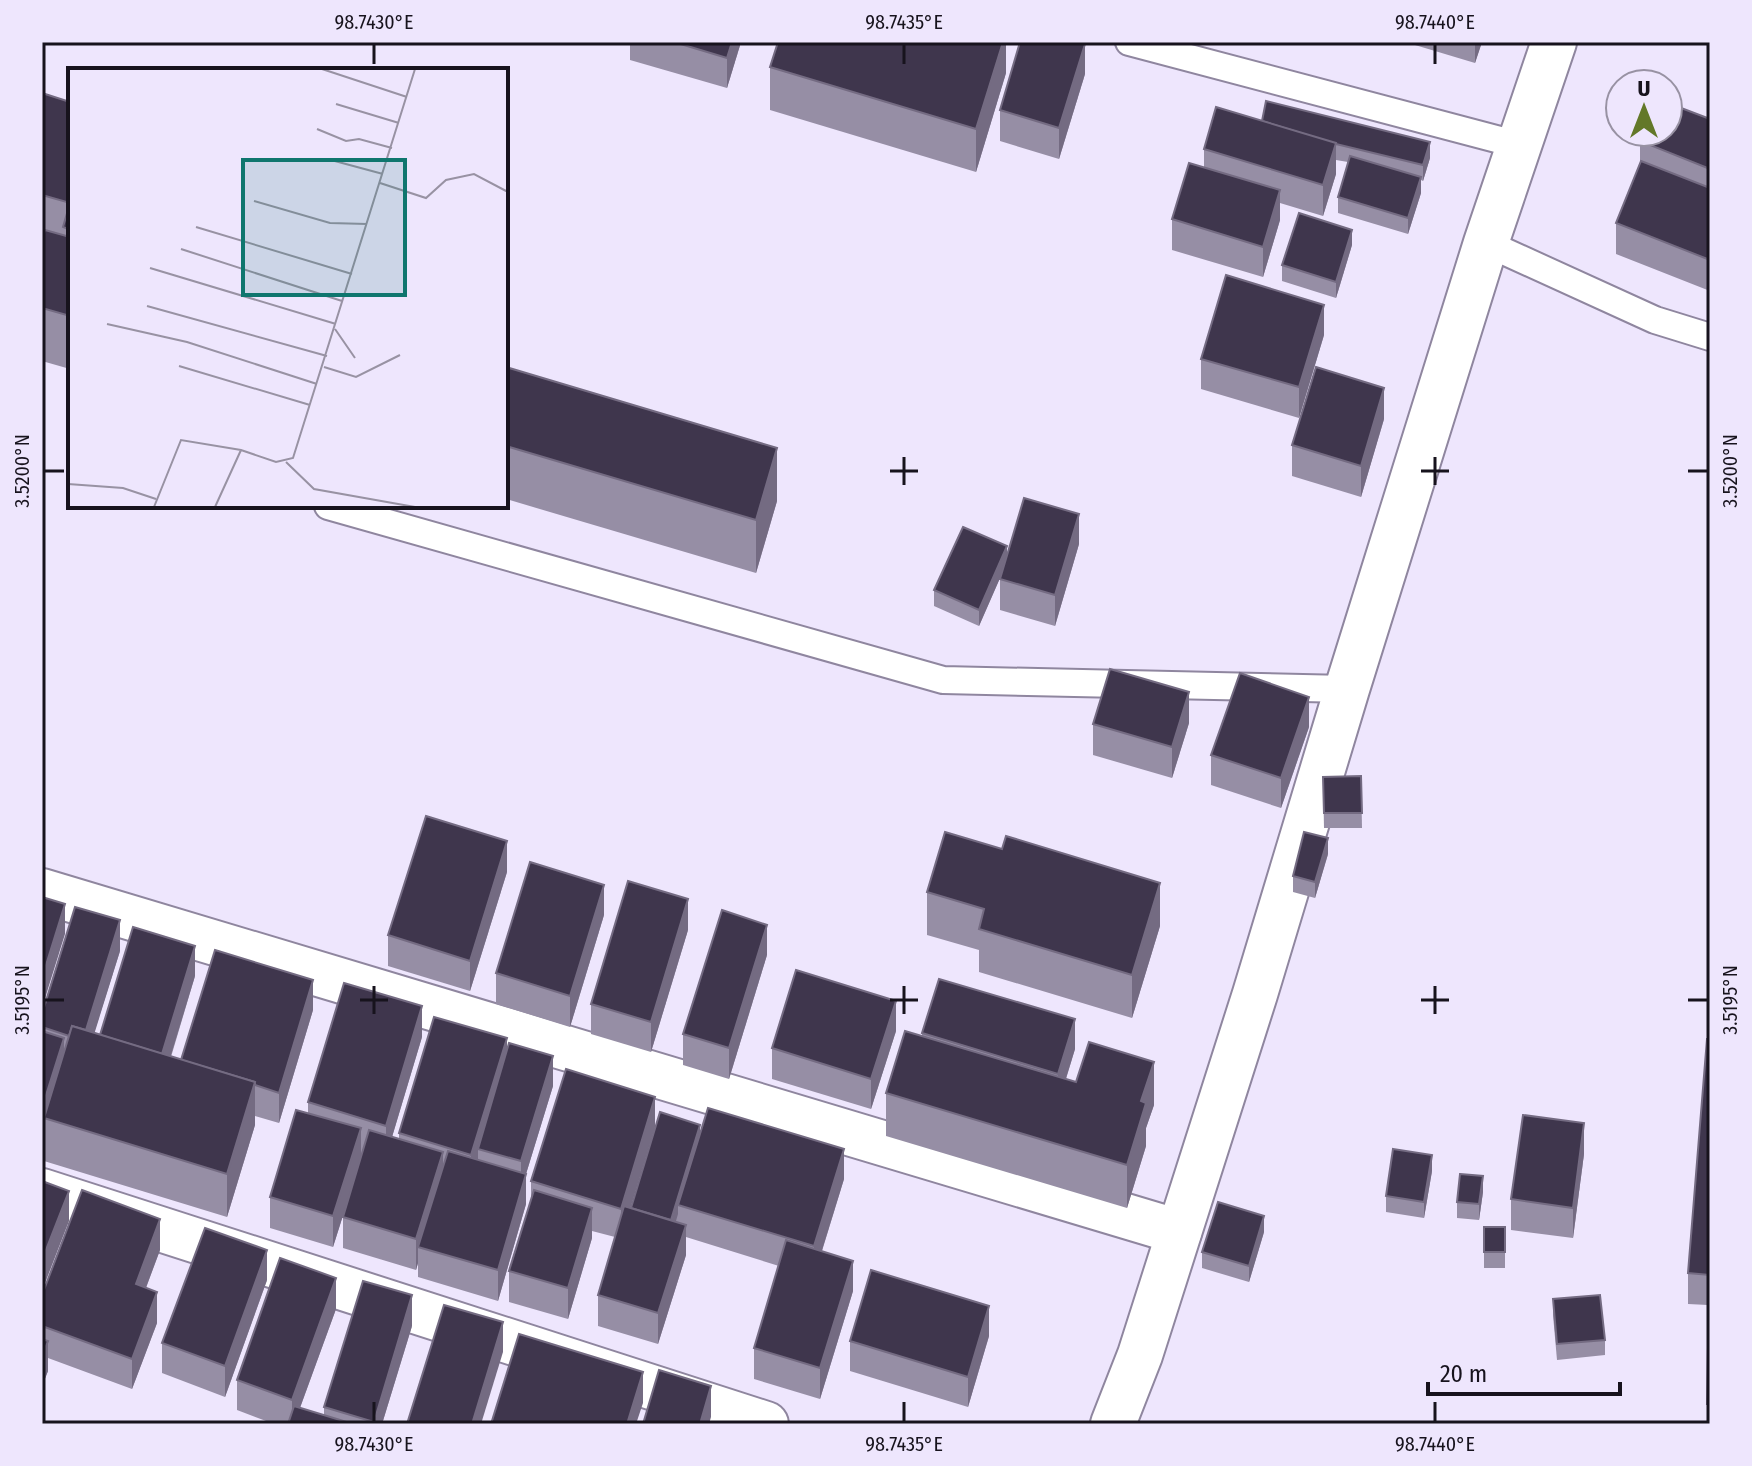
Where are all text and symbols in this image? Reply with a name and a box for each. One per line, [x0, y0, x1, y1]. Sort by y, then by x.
text: 98.7430°E [335, 10, 414, 34]
text: 98.7435°E [865, 10, 943, 34]
text: 98.7440°E [1395, 10, 1475, 34]
inset map [68, 68, 508, 508]
north arrow [1604, 68, 1684, 148]
text: U [1638, 75, 1650, 102]
text: 3.5200°N [10, 434, 34, 508]
text: 3.5200°N [1718, 434, 1742, 508]
text: 3.5195°N [10, 965, 34, 1035]
text: 3.5195°N [1718, 965, 1742, 1035]
scale bar [1428, 1346, 1620, 1396]
text: 20 m [1440, 1360, 1487, 1388]
text: 98.7430°E [335, 1432, 414, 1456]
text: 98.7435°E [865, 1432, 943, 1456]
text: 98.7440°E [1395, 1432, 1475, 1456]

